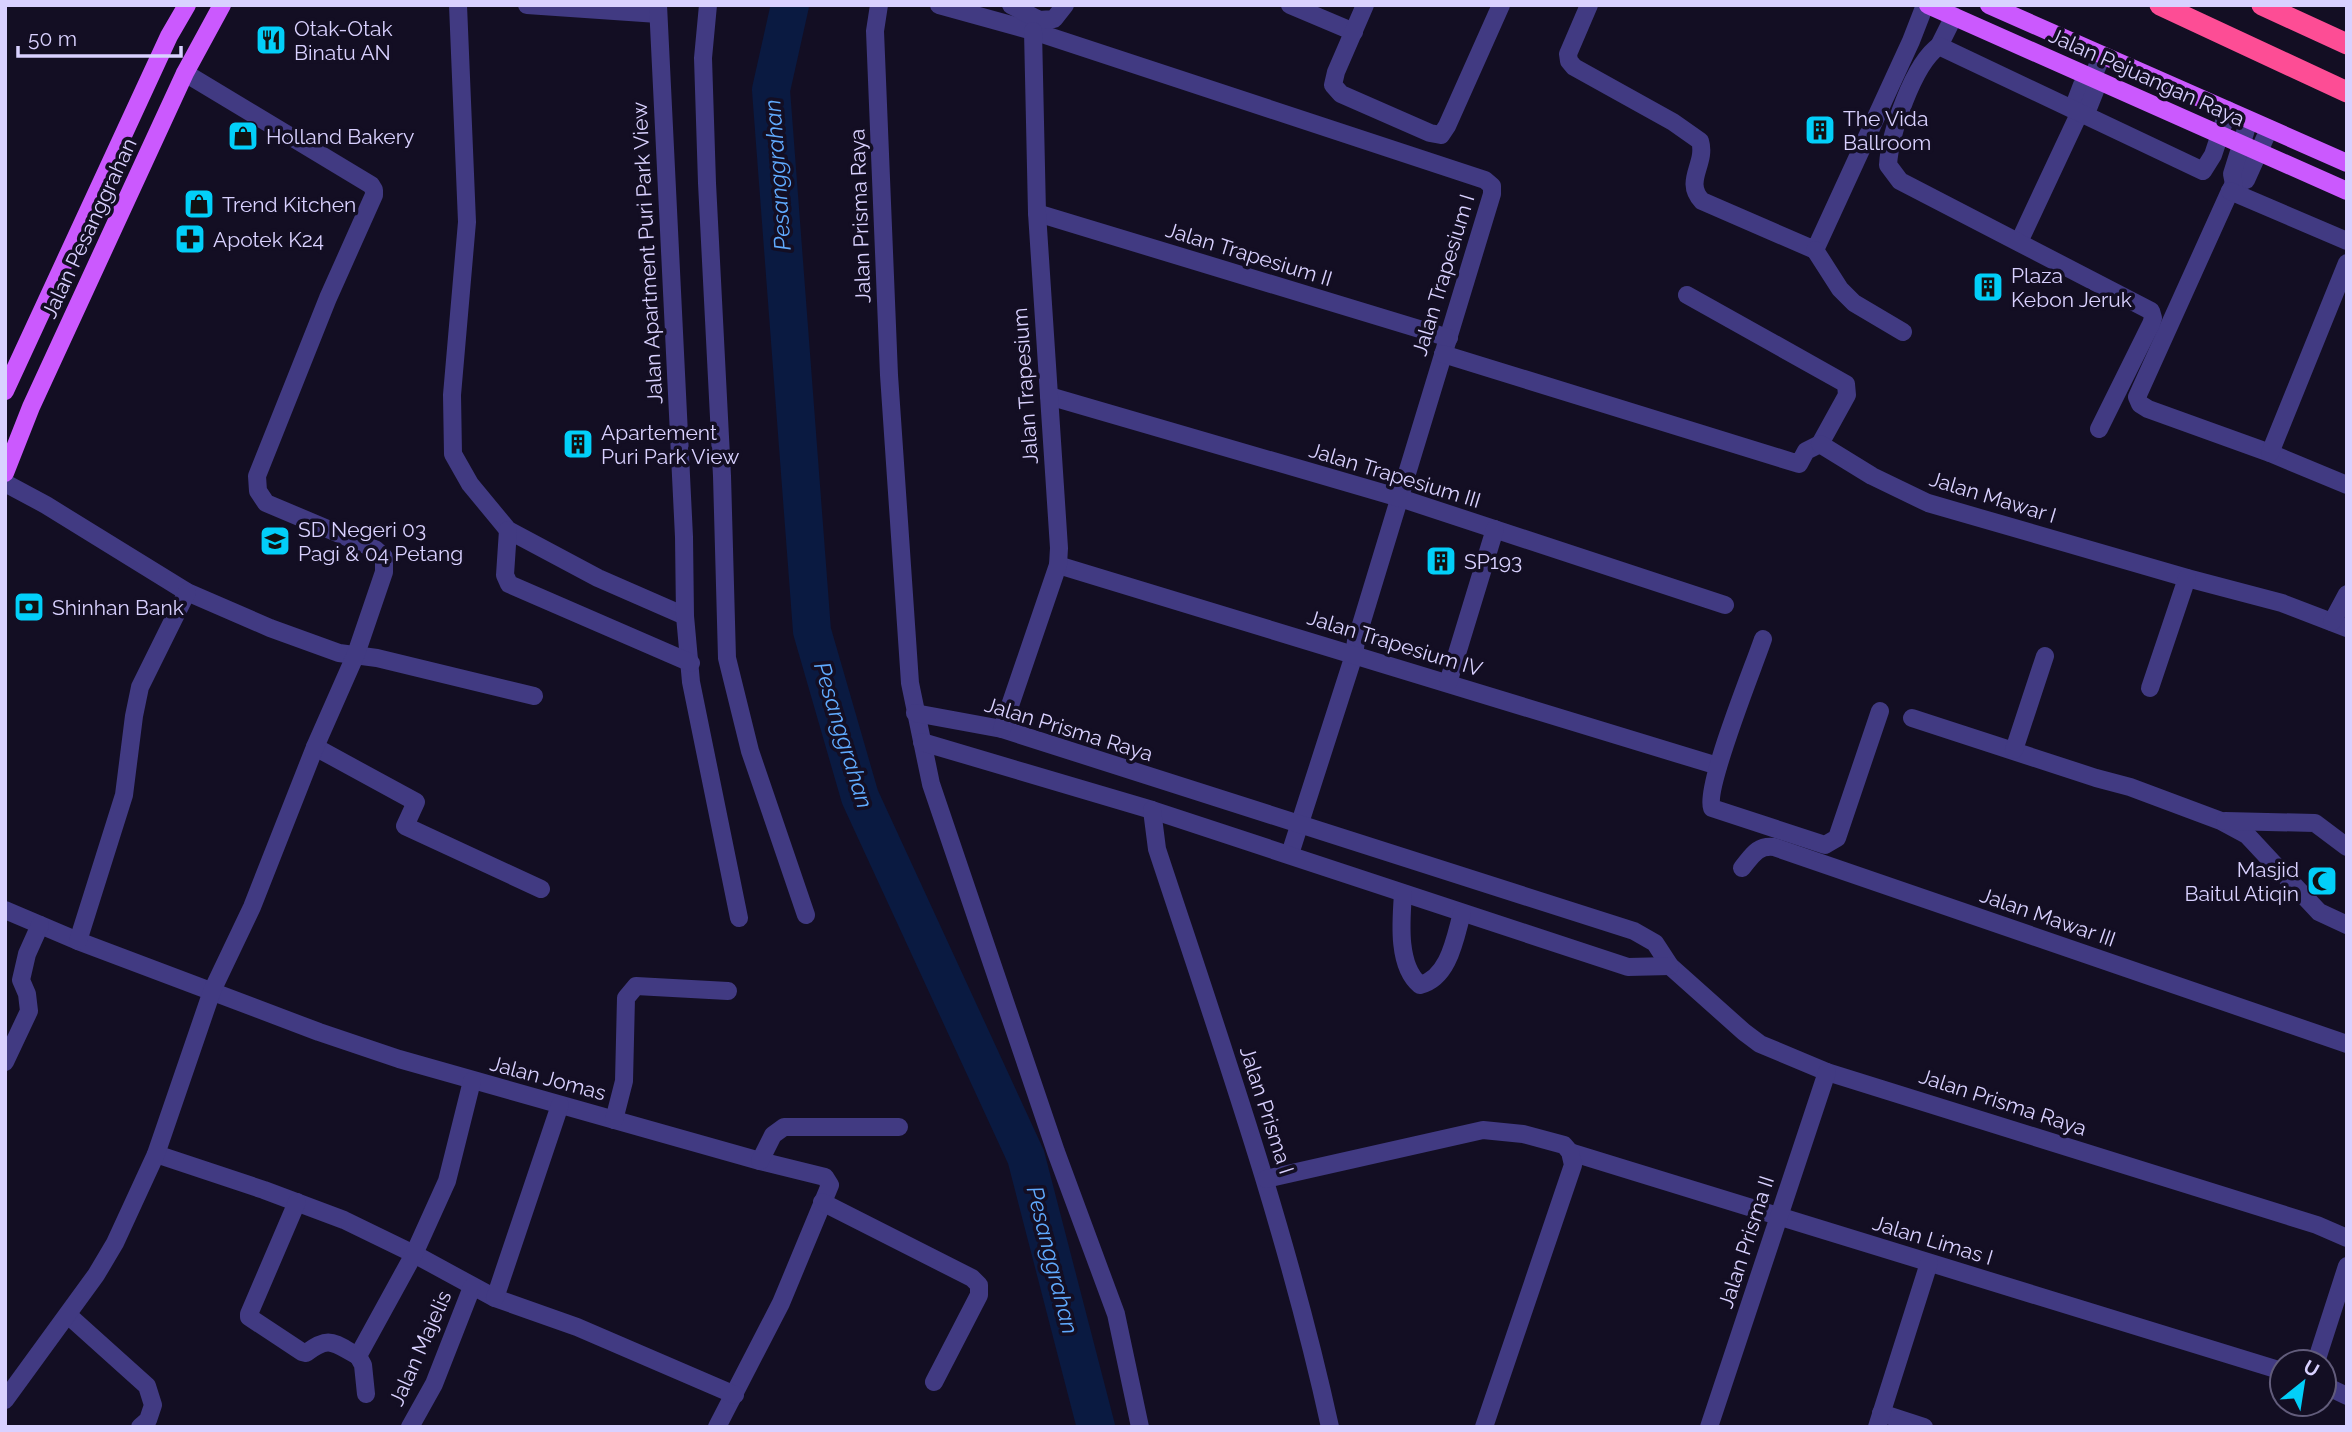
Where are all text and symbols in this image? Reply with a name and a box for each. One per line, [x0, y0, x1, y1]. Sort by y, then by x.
scale bar [18, 14, 180, 58]
place label: Otak-Otak Binatu AN [294, 16, 393, 65]
restaurant icon: Otak-Otak Binatu AN [254, 23, 288, 57]
street label: Jalan Pejuangan Raya [2045, 23, 2249, 131]
text: 50 m [28, 26, 77, 51]
water label: Pesanggrahan [758, 99, 796, 251]
street label: Jalan Apartment Puri Park View [627, 101, 667, 405]
place label: The Vida Ballroom [1843, 106, 1931, 155]
building icon: The Vida Ballroom [1803, 113, 1837, 147]
shop icon: Holland Bakery [226, 119, 260, 153]
place label: Holland Bakery [266, 124, 414, 149]
street label: Jalan Prisma Raya [844, 128, 876, 304]
street label: Jalan Pesanggrahan [36, 134, 142, 322]
shop icon: Trend Kitchen [182, 187, 216, 221]
street label: Jalan Trapesium I [1407, 191, 1479, 359]
place label: Trend Kitchen [222, 192, 356, 217]
street label: Jalan Trapesium II [1163, 217, 1335, 291]
pharmacy icon: Apotek K24 [173, 222, 207, 256]
place label: Apotek K24 [213, 227, 324, 252]
place label: Plaza Kebon Jeruk [2011, 263, 2132, 312]
building icon: Plaza Kebon Jeruk [1971, 270, 2005, 304]
street label: Jalan Trapesium [1007, 307, 1043, 465]
place label: Apartement Puri Park View [601, 420, 739, 469]
building icon: Apartement Puri Park View [561, 427, 595, 461]
street label: Jalan Trapesium III [1306, 437, 1484, 513]
street label: Jalan Mawar I [1927, 466, 2059, 528]
place label: SD Negeri 03 Pagi & 04 Petang [298, 517, 463, 566]
school or university icon: SD Negeri 03 Pagi & 04 Petang [258, 524, 292, 558]
building icon: SP193 [1424, 544, 1458, 578]
place label: SP193 [1464, 549, 1522, 574]
bank icon: Shinhan Bank [12, 590, 46, 624]
place label: Shinhan Bank [52, 595, 184, 620]
street label: Jalan Trapesium IV [1304, 604, 1486, 682]
water label: Pesanggrahan [809, 659, 879, 811]
street label: Jalan Prisma Raya [982, 692, 1156, 766]
place label: Masjid Baitul Atiqin [2185, 857, 2299, 906]
mosque icon: Masjid Baitul Atiqin [2305, 864, 2339, 898]
street label: Jalan Mawar III [1977, 882, 2119, 952]
street label: Jalan Prisma I [1235, 1043, 1299, 1177]
street label: Jalan Jomas [487, 1051, 609, 1105]
street label: Jalan Prisma Raya [1916, 1063, 2090, 1141]
street label: Jalan Prisma II [1713, 1173, 1779, 1311]
water label: Pesanggrahan [1022, 1183, 1084, 1337]
street label: Jalan Limas I [1870, 1210, 1996, 1270]
street label: Jalan Majelis [383, 1287, 457, 1409]
north arrow [2268, 1348, 2338, 1418]
text: U [2300, 1355, 2323, 1381]

